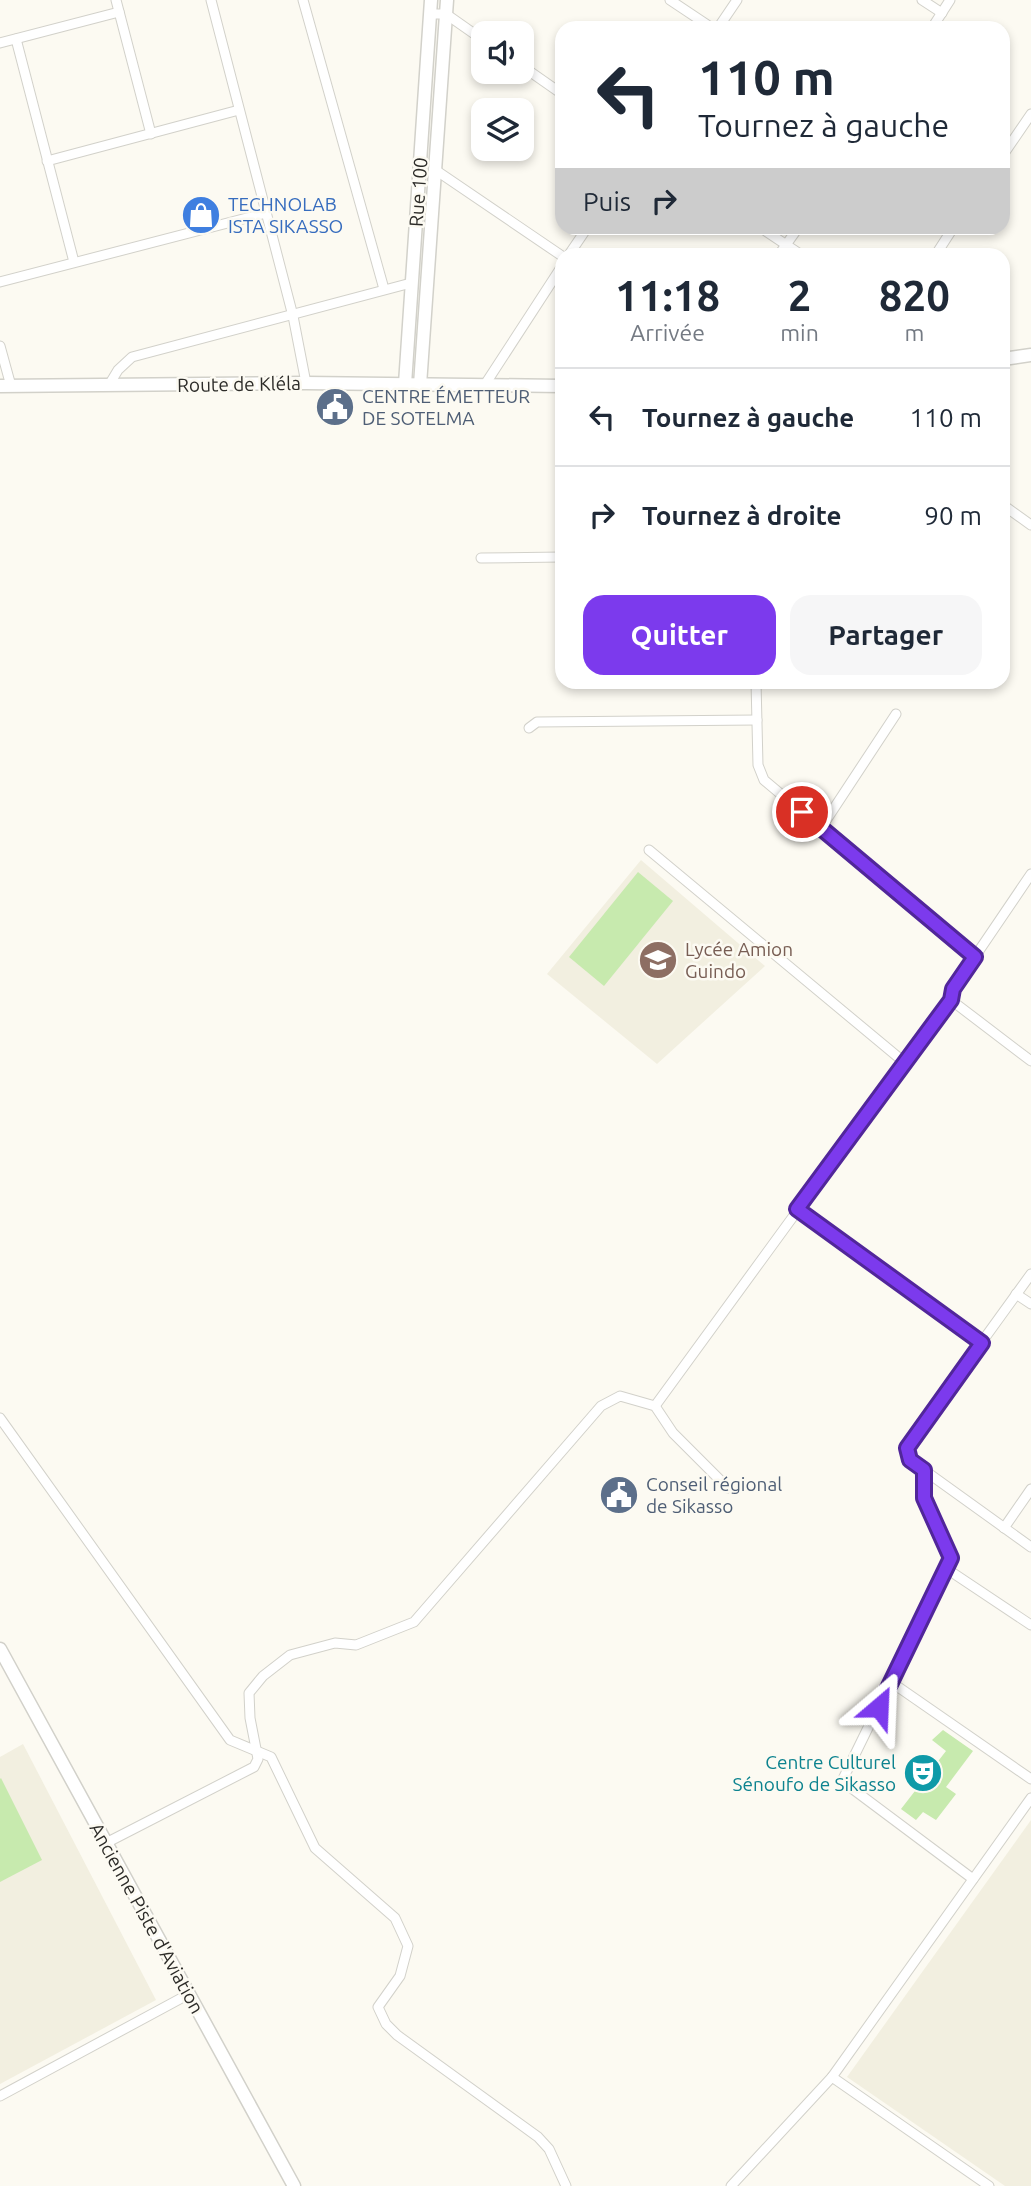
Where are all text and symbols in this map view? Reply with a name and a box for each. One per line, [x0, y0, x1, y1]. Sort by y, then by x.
map controls [471, 21, 534, 161]
button: sound [471, 21, 534, 84]
icon: left [583, 49, 674, 140]
text: 110 m [698, 49, 835, 104]
button: layers [471, 98, 534, 161]
text: Tournez à gauche [698, 107, 949, 143]
street label: Rue 100 [405, 156, 431, 228]
icon: right [645, 182, 683, 220]
text: Puis [583, 187, 631, 216]
place label: TECHNOLAB ISTA SIKASSO [228, 193, 343, 237]
shop icon: TECHNOLAB ISTA SIKASSO [180, 194, 222, 236]
text: 11:18 [615, 272, 720, 319]
text: 2 [788, 272, 811, 319]
text: 820 [879, 272, 950, 319]
text: Arrivée [630, 320, 705, 345]
text: min [780, 320, 819, 345]
text: m [904, 320, 924, 345]
street label: Route de Kléla [177, 372, 301, 396]
place label: CENTRE ÉMETTEUR DE SOTELMA [362, 385, 530, 429]
public building icon: CENTRE ÉMETTEUR DE SOTELMA [314, 386, 356, 428]
icon: left [583, 398, 621, 436]
text: Tournez à gauche [642, 403, 854, 432]
text: 110 m [910, 403, 982, 432]
icon: right [583, 496, 621, 534]
text: Tournez à droite [642, 501, 841, 530]
text: 90 m [924, 501, 982, 530]
button: Quitter [583, 595, 776, 675]
button: Partager [790, 595, 982, 675]
pin [772, 782, 832, 842]
icon: arrive [783, 793, 821, 831]
place label: Lycée Amion Guindo [685, 938, 793, 982]
school or university icon: Lycée Amion Guindo [637, 939, 679, 981]
place label: Conseil régional de Sikasso [646, 1473, 782, 1517]
public building icon: Conseil régional de Sikasso [598, 1474, 640, 1516]
position arrow [842, 1670, 916, 1744]
place label: Centre Culturel Sénoufo de Sikasso [733, 1751, 896, 1795]
theatre icon: Centre Culturel Sénoufo de Sikasso [902, 1752, 944, 1794]
street label: Ancienne Piste d'Aviation [85, 1819, 209, 2017]

